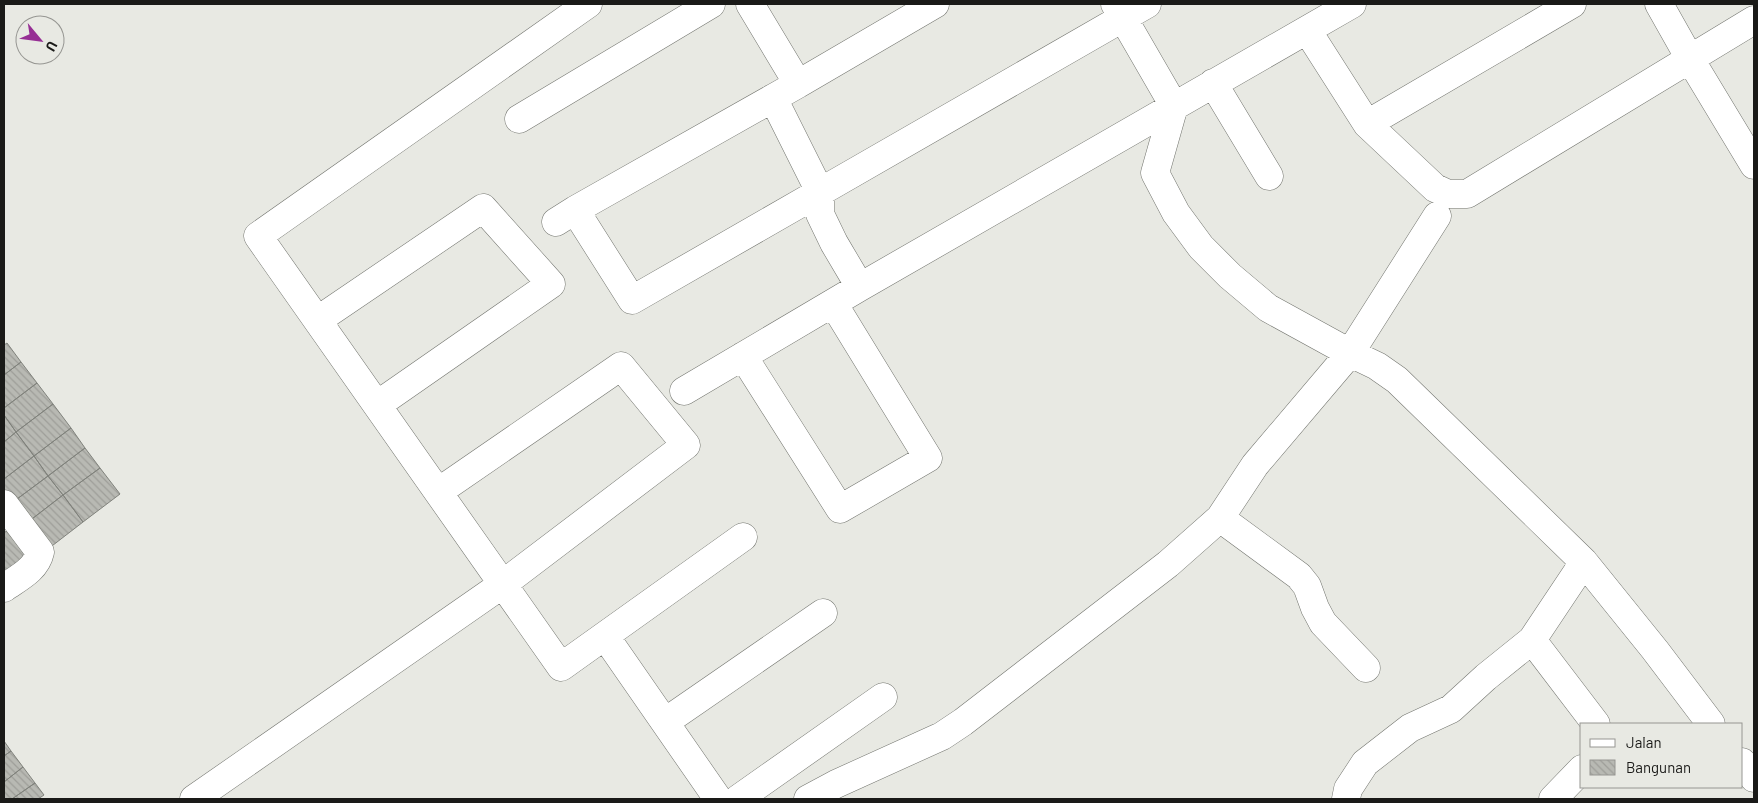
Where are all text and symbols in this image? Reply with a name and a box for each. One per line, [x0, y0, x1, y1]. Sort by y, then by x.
north arrow [15, 15, 65, 65]
text: U [42, 39, 61, 55]
legend [1580, 723, 1743, 788]
text: Jalan [1626, 733, 1662, 751]
text: Bangunan [1626, 758, 1691, 776]

